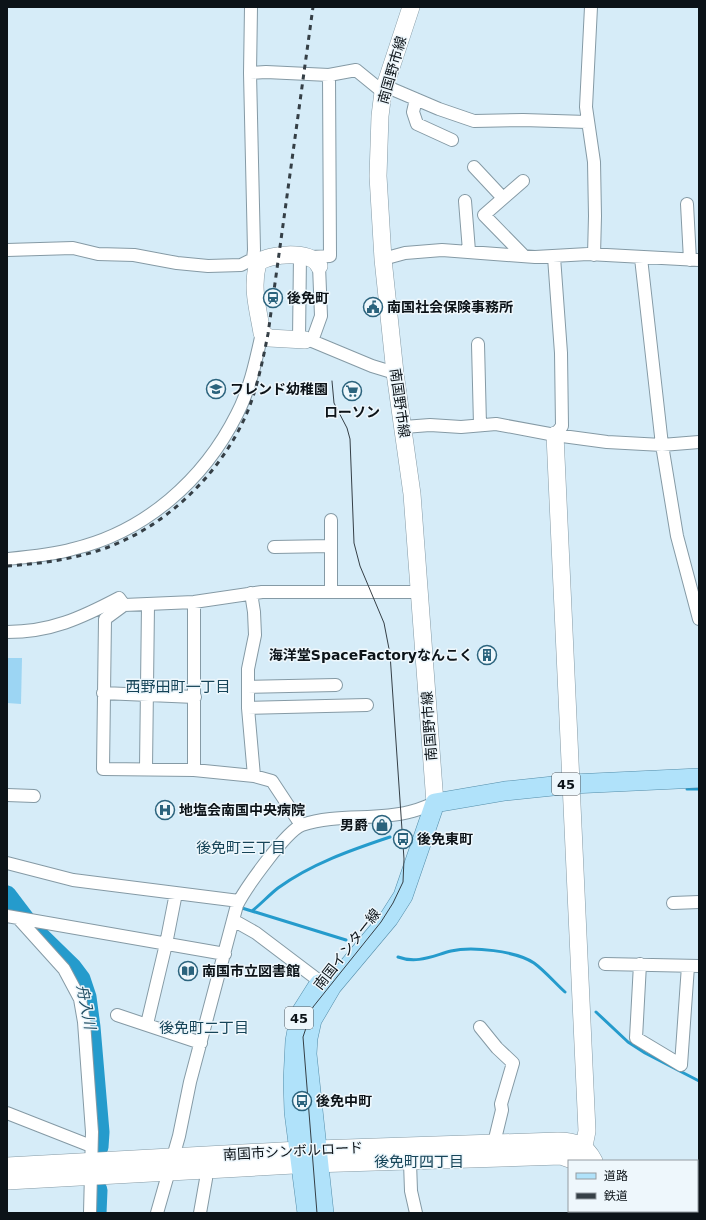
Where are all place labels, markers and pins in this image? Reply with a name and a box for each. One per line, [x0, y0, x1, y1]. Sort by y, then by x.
station icon: 後免町 [262, 287, 284, 309]
place label: 後免町 [287, 290, 329, 306]
public building icon: 南国社会保険事務所 [362, 296, 384, 318]
place label: 南国社会保険事務所 [387, 299, 513, 315]
school or university icon: フレンド幼稚園 [205, 378, 227, 400]
supermarket icon: ローソン [341, 380, 363, 402]
place label: フレンド幼稚園 [230, 381, 328, 397]
place label: ローソン [324, 404, 380, 420]
building icon: 海洋堂SpaceFactoryなんこく [476, 644, 498, 666]
place label: 海洋堂SpaceFactoryなんこく [269, 647, 473, 663]
hospital icon: 地塩会南国中央病院 [154, 799, 176, 821]
place label: 地塩会南国中央病院 [179, 802, 305, 818]
shop icon: 男爵 [371, 814, 393, 836]
place label: 男爵 [340, 817, 368, 833]
bus stop icon: 後免東町 [392, 828, 414, 850]
place label: 後免東町 [417, 831, 473, 847]
library icon: 南国市立図書館 [177, 960, 199, 982]
place label: 南国市立図書館 [202, 963, 300, 979]
bus stop icon: 後免中町 [291, 1090, 313, 1112]
place label: 後免中町 [316, 1093, 372, 1109]

